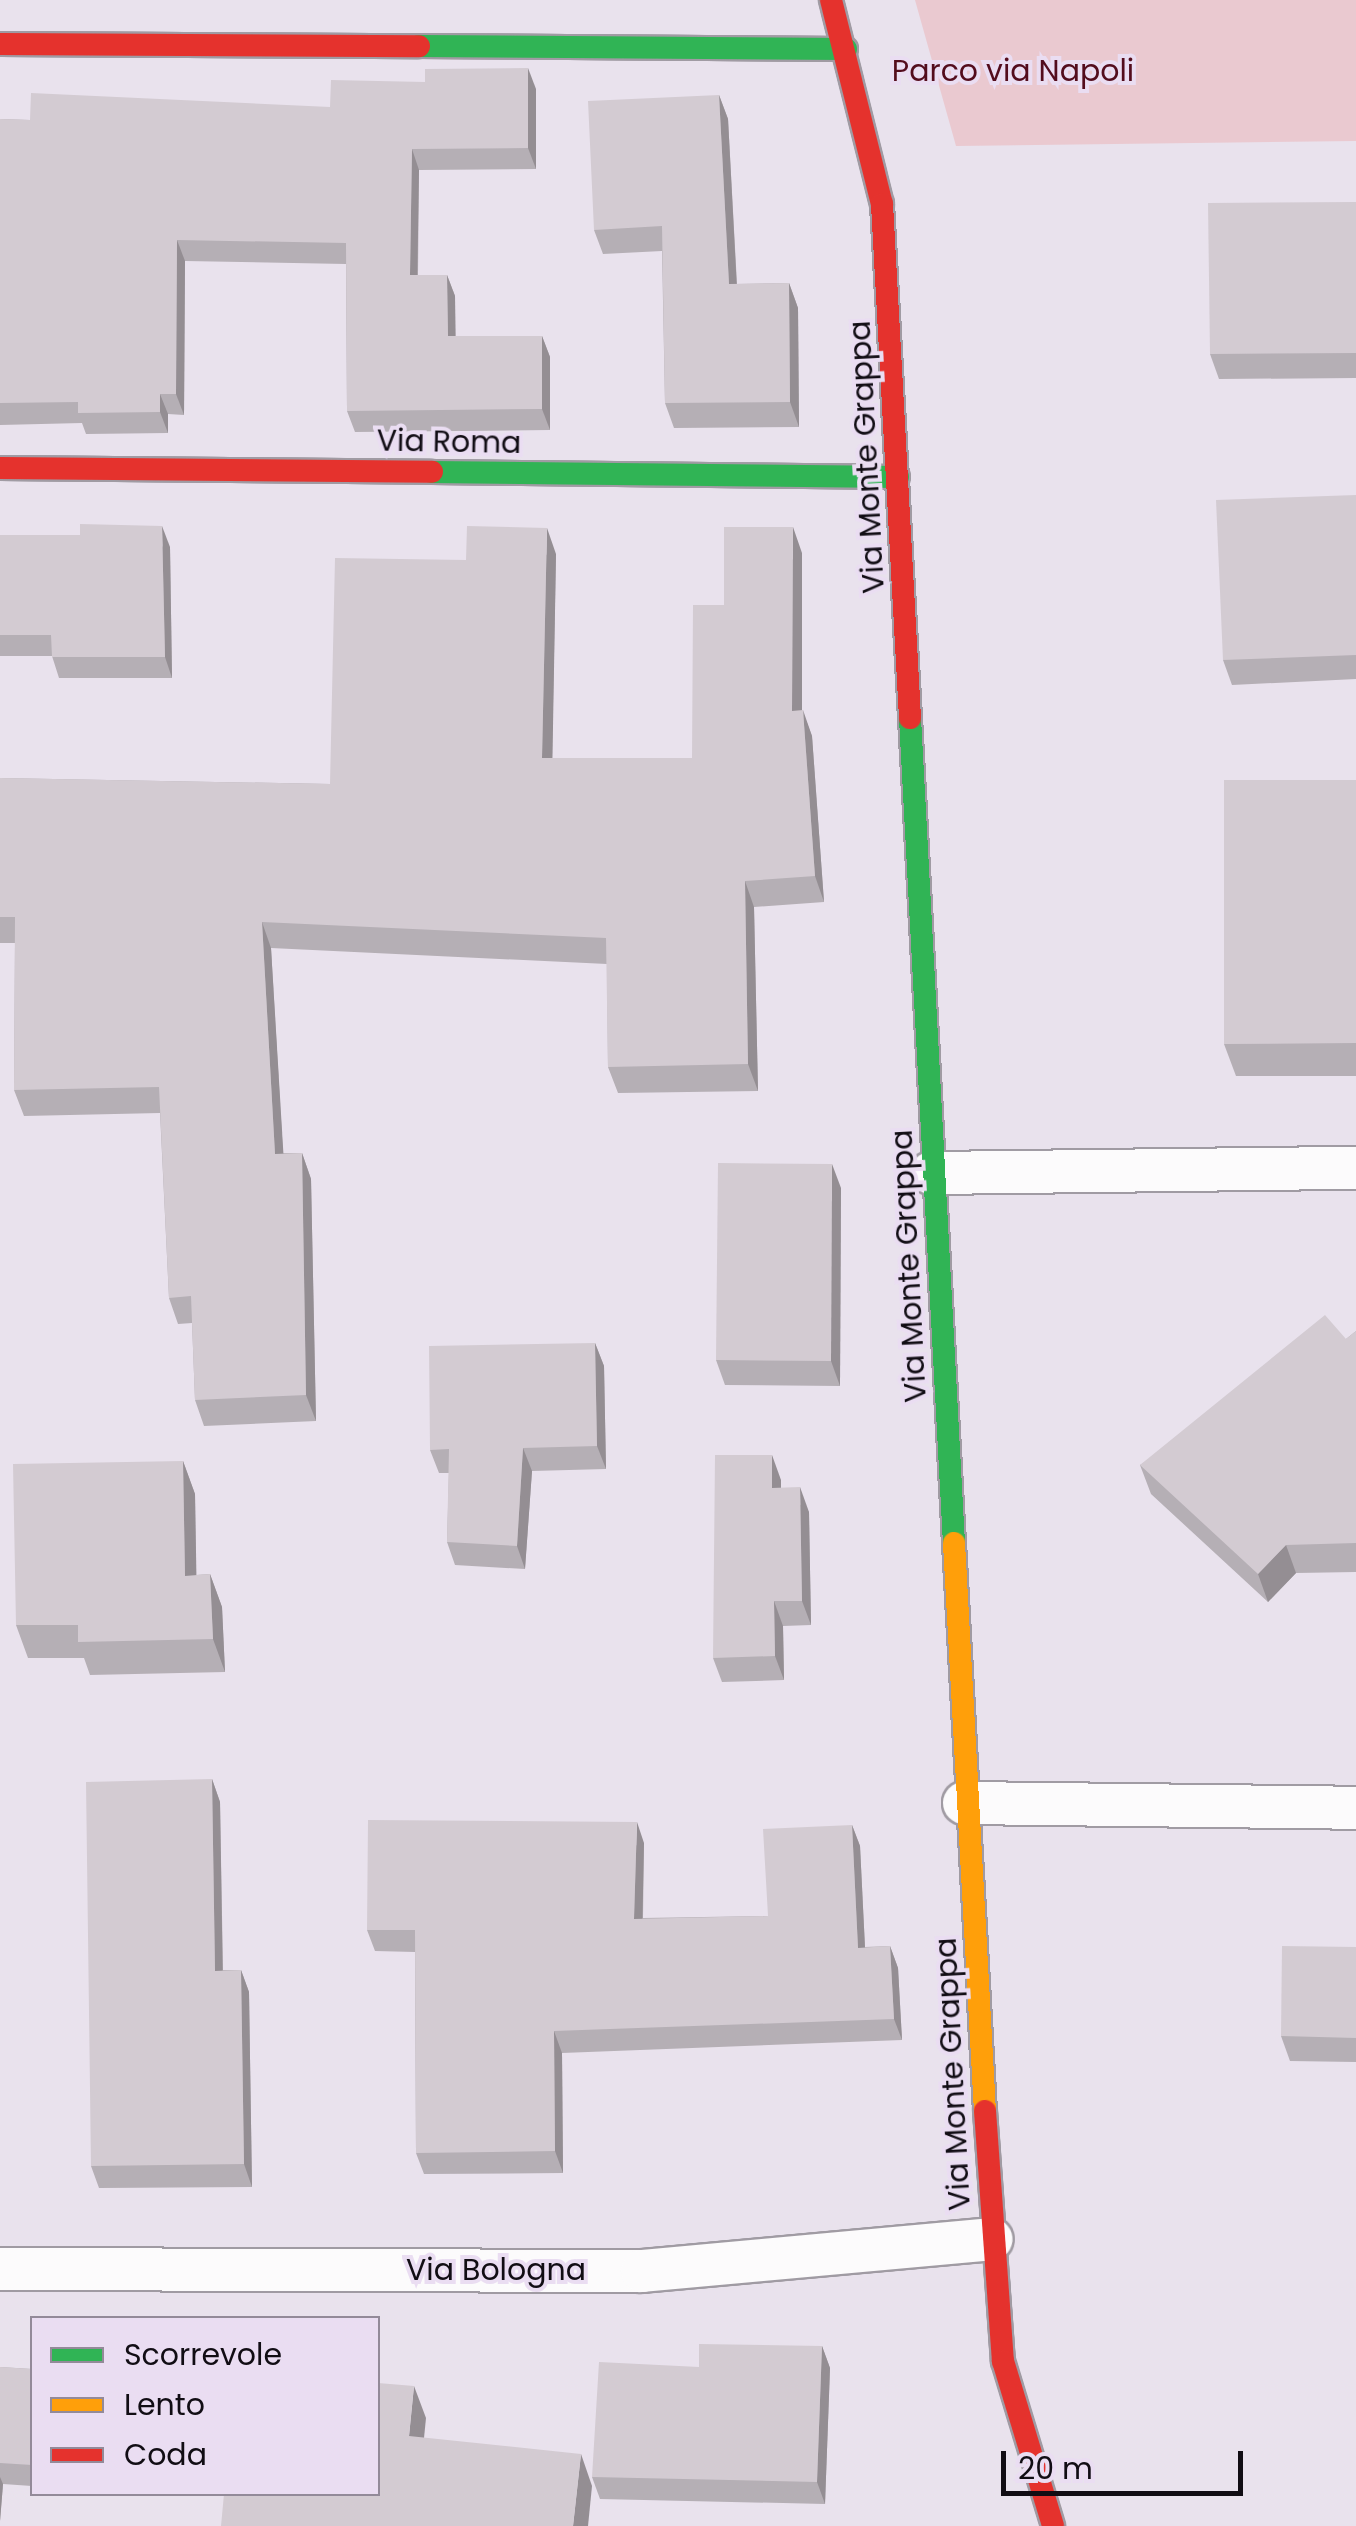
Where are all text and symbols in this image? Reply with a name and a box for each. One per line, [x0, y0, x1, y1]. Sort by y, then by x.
park label: Parco via Napoli [892, 53, 1134, 89]
street label: Via Monte Grappa [842, 320, 892, 594]
street label: Via Roma [376, 423, 522, 461]
street label: Via Monte Grappa [884, 1129, 934, 1403]
street label: Via Monte Grappa [928, 1937, 978, 2211]
street label: Via Bologna [406, 2252, 586, 2288]
legend [30, 2316, 380, 2496]
text: Scorrevole [124, 2333, 282, 2376]
text: Lento [124, 2383, 205, 2426]
scale bar [1006, 2431, 1248, 2493]
text: Coda [124, 2433, 207, 2476]
text: 20 m [1018, 2447, 1093, 2490]

